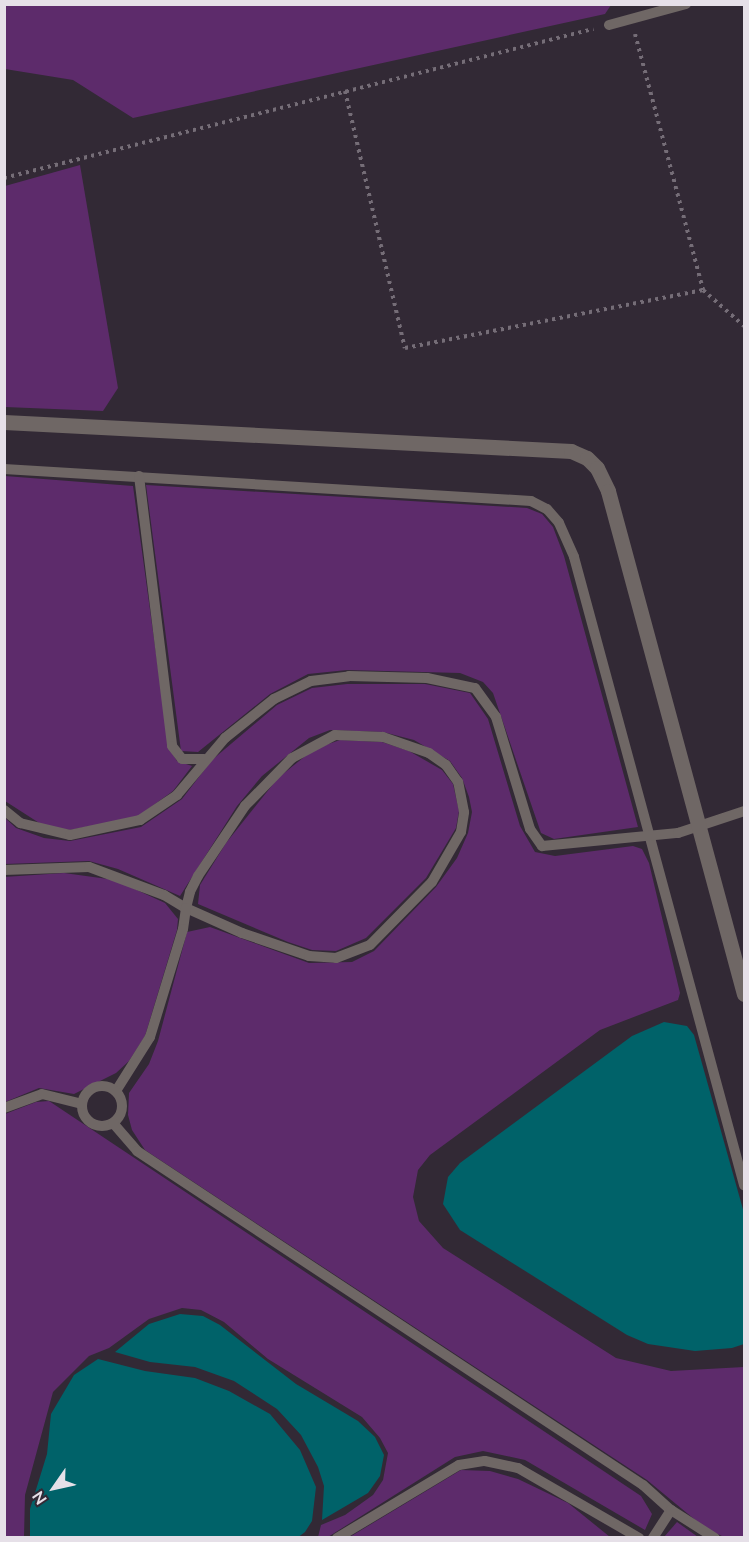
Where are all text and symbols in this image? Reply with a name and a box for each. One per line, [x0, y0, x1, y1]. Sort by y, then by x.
north arrow [24, 1458, 84, 1518]
text: N [27, 1487, 51, 1509]

